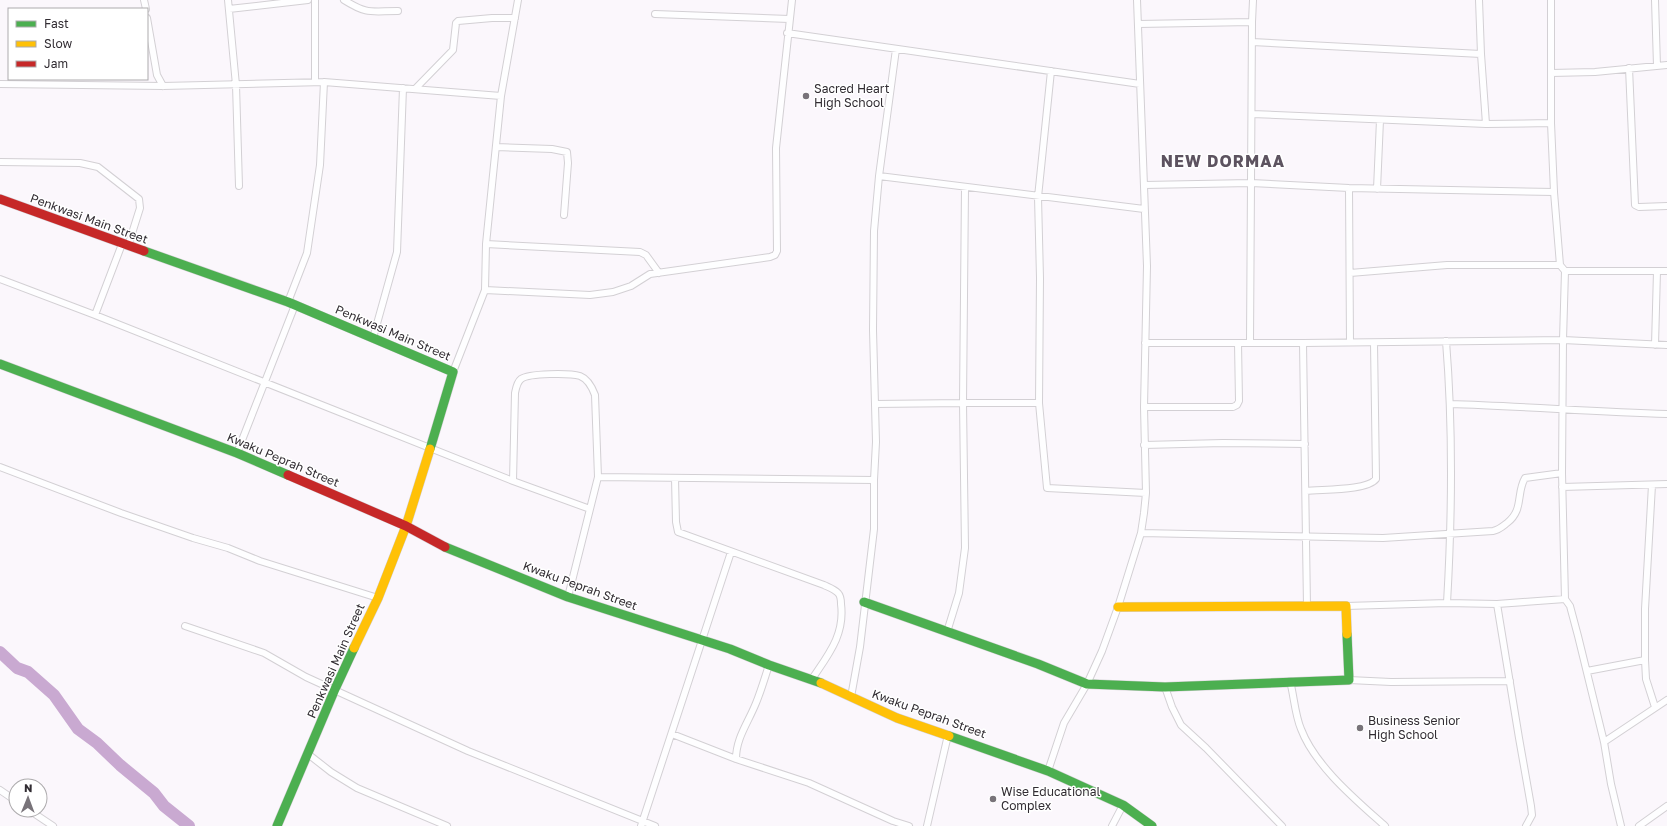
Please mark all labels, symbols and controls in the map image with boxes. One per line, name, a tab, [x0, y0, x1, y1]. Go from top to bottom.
legend	[8, 8, 148, 80]
text: Fast	[44, 16, 69, 31]
text: Slow	[44, 36, 72, 51]
text: Jam	[44, 56, 68, 71]
place label: Sacred Heart High School	[814, 81, 890, 110]
marker: Sacred Heart High School	[801, 91, 811, 101]
district label: NEW DORMAA	[1161, 151, 1285, 171]
street label: Penkwasi Main Street	[28, 190, 150, 247]
street label: Penkwasi Main Street	[333, 301, 453, 364]
street label: Kwaku Peprah Street	[225, 429, 342, 490]
street label: Kwaku Peprah Street	[521, 558, 640, 613]
street label: Penkwasi Main Street	[303, 601, 368, 721]
street label: Kwaku Peprah Street	[870, 686, 989, 741]
place label: Business Senior High School	[1368, 713, 1460, 742]
marker: Business Senior High School	[1355, 723, 1365, 733]
north arrow	[8, 778, 48, 818]
text: N	[24, 781, 32, 794]
place label: Wise Educational Complex	[1001, 784, 1100, 813]
marker: Wise Educational Complex	[988, 794, 998, 804]

